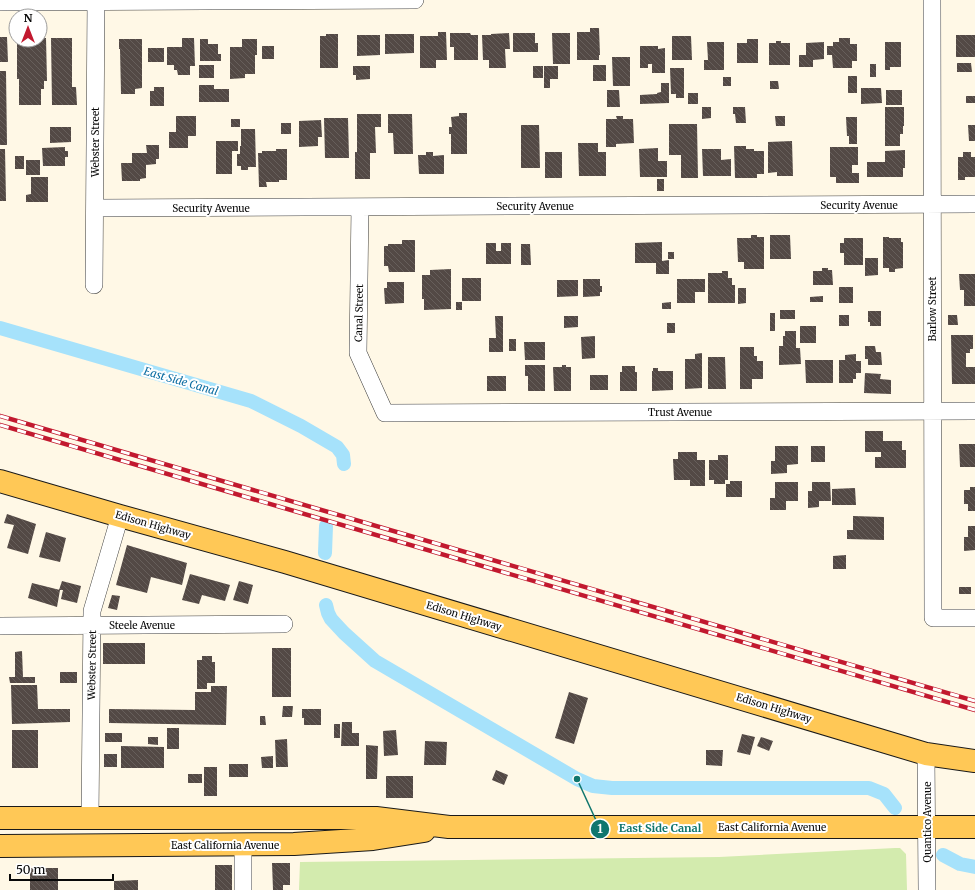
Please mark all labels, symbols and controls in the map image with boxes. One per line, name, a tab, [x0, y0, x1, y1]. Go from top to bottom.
north arrow	[8, 8, 48, 48]
text: N	[24, 11, 33, 25]
street label: Webster Street	[89, 107, 102, 178]
street label: Security Avenue	[820, 199, 898, 212]
street label: Security Avenue	[496, 200, 574, 213]
street label: Security Avenue	[172, 202, 250, 215]
street label: Barlow Street	[926, 276, 939, 341]
street label: Canal Street	[352, 284, 366, 342]
water label: East Side Canal	[142, 364, 220, 398]
street label: Trust Avenue	[648, 406, 712, 419]
street label: Edison Highway	[114, 508, 193, 542]
street label: Edison Highway	[425, 598, 504, 634]
street label: Steele Avenue	[109, 619, 175, 632]
street label: Webster Street	[85, 630, 99, 701]
street label: Edison Highway	[735, 690, 814, 726]
street label: Quantico Avenue	[921, 782, 934, 862]
callout: East Side Canal	[590, 817, 709, 840]
text: 1	[597, 821, 603, 836]
text: East Side Canal	[619, 821, 702, 835]
street label: East California Avenue	[718, 821, 826, 834]
street label: East California Avenue	[171, 839, 279, 852]
scale bar	[10, 856, 113, 882]
text: 50 m	[16, 862, 45, 877]

